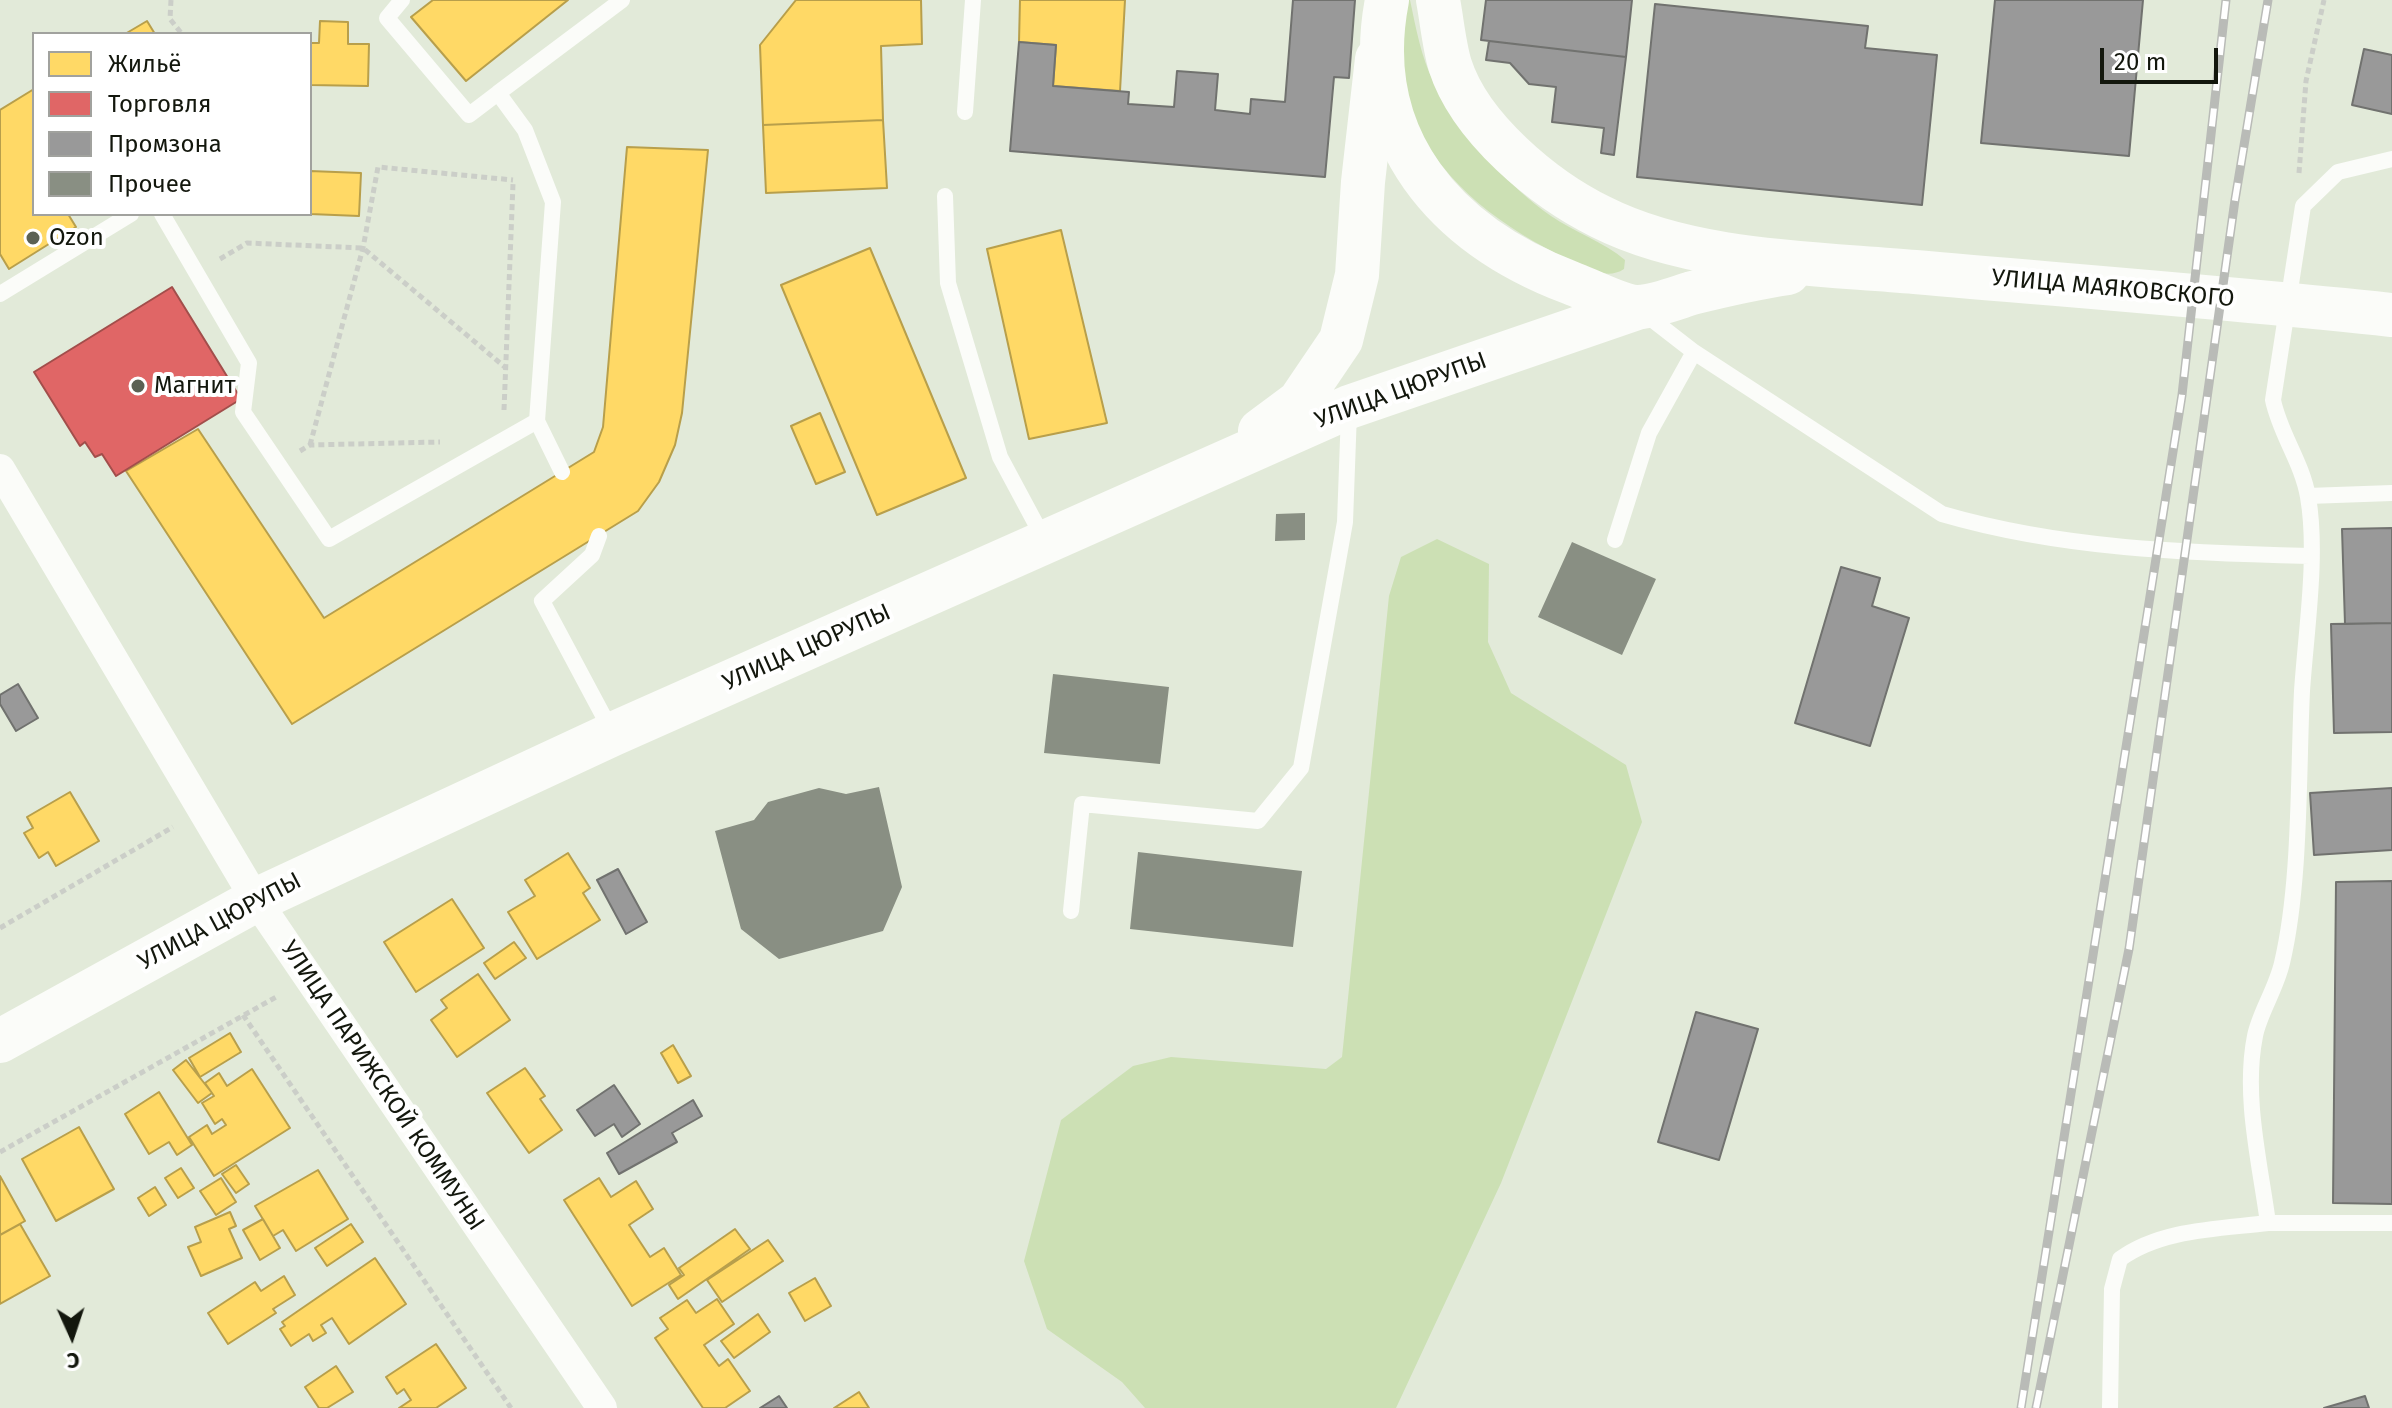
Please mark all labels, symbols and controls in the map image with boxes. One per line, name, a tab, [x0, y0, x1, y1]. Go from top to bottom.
legend	[32, 32, 312, 216]
scale bar	[2104, 32, 2222, 82]
text: 20 m	[2114, 48, 2166, 76]
text: Жильё	[108, 50, 181, 78]
text: Торговля	[108, 90, 211, 118]
text: Промзона	[108, 130, 222, 158]
text: Прочее	[108, 170, 192, 198]
place label: Ozon	[49, 224, 104, 252]
marker: Ozon	[24, 229, 42, 247]
street label: УЛИЦА МАЯКОВСКОГО	[1990, 264, 2236, 314]
street label: УЛИЦА ЦЮРУПЫ	[1311, 347, 1491, 435]
place label: Магнит	[154, 372, 235, 400]
marker: Магнит	[129, 377, 147, 395]
street label: УЛИЦА ЦЮРУПЫ	[719, 598, 895, 698]
street label: УЛИЦА ЦЮРУПЫ	[134, 867, 306, 977]
street label: УЛИЦА ПАРИЖСКОЙ КОММУНЫ	[274, 936, 490, 1236]
north arrow	[32, 1296, 112, 1376]
text: С	[66, 1347, 80, 1374]

